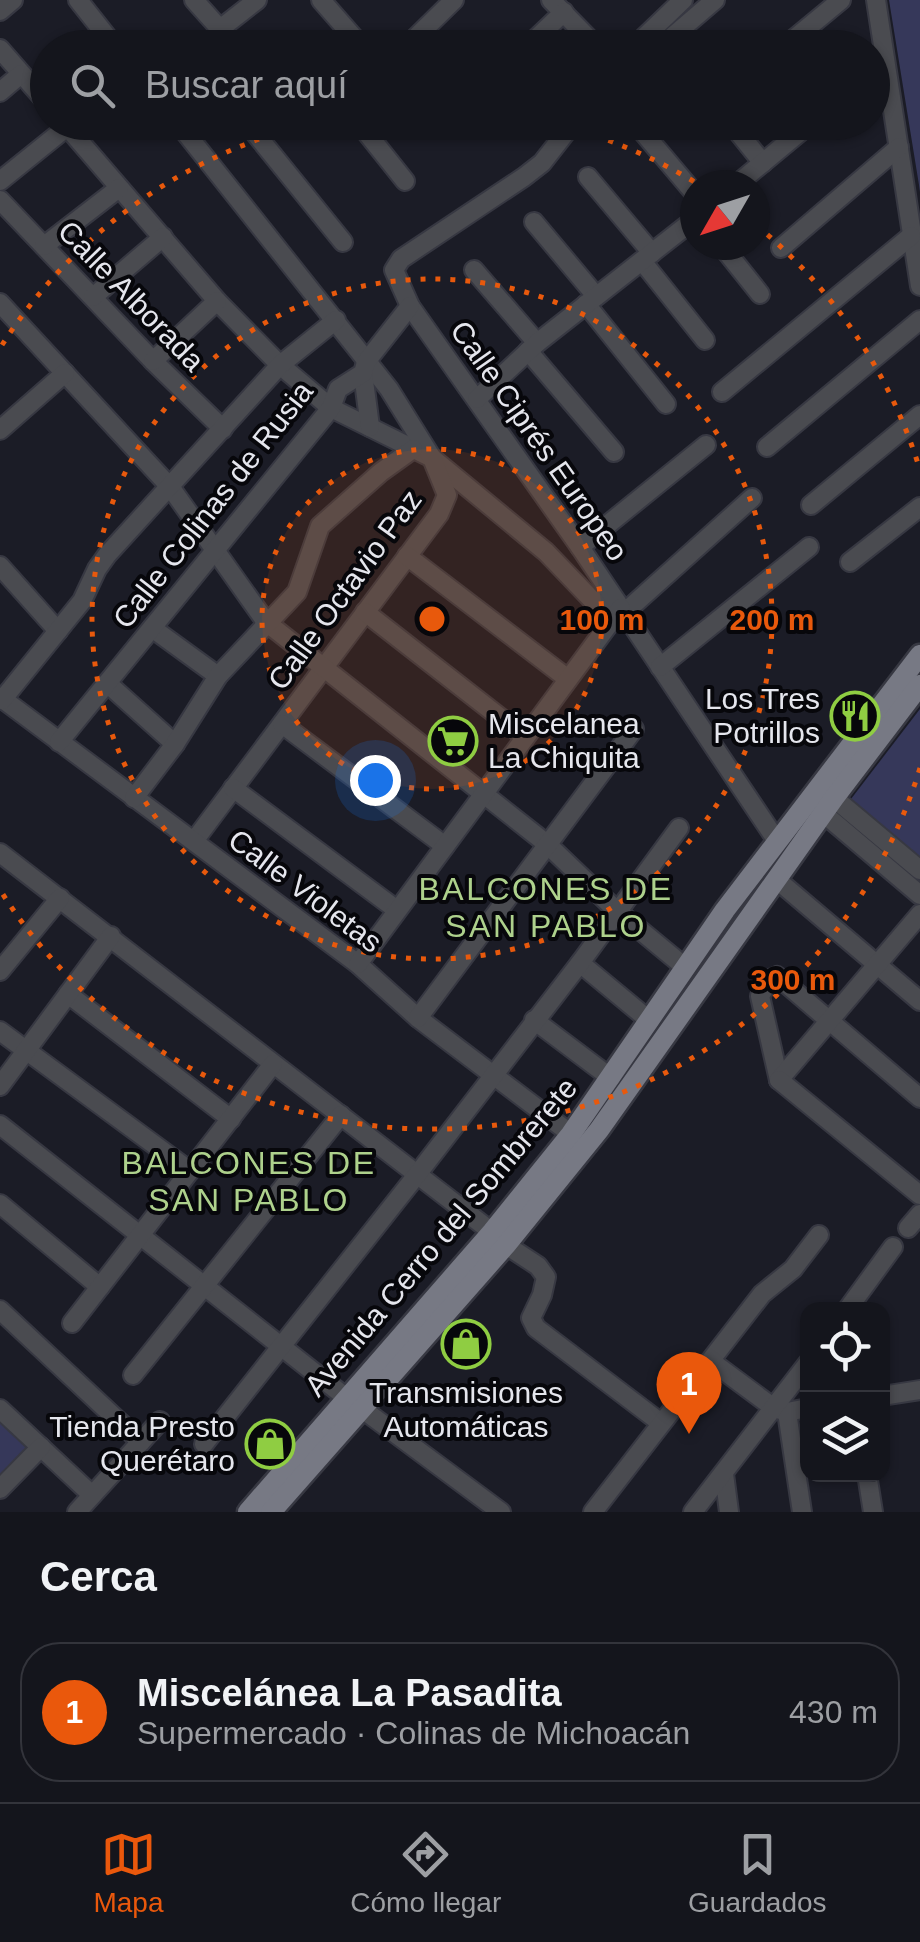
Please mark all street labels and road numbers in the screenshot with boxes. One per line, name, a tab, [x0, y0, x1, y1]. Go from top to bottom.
street label: Calle Alborada	[52, 214, 211, 378]
street label: Calle Ciprés Europeo	[444, 314, 635, 567]
street label: Calle Colinas de Rusia	[106, 375, 319, 634]
street label: Calle Octavio Paz	[261, 484, 428, 696]
street label: Calle Violetas	[222, 822, 388, 959]
street label: Avenida Cerro del Sombrerete	[298, 1071, 583, 1402]

